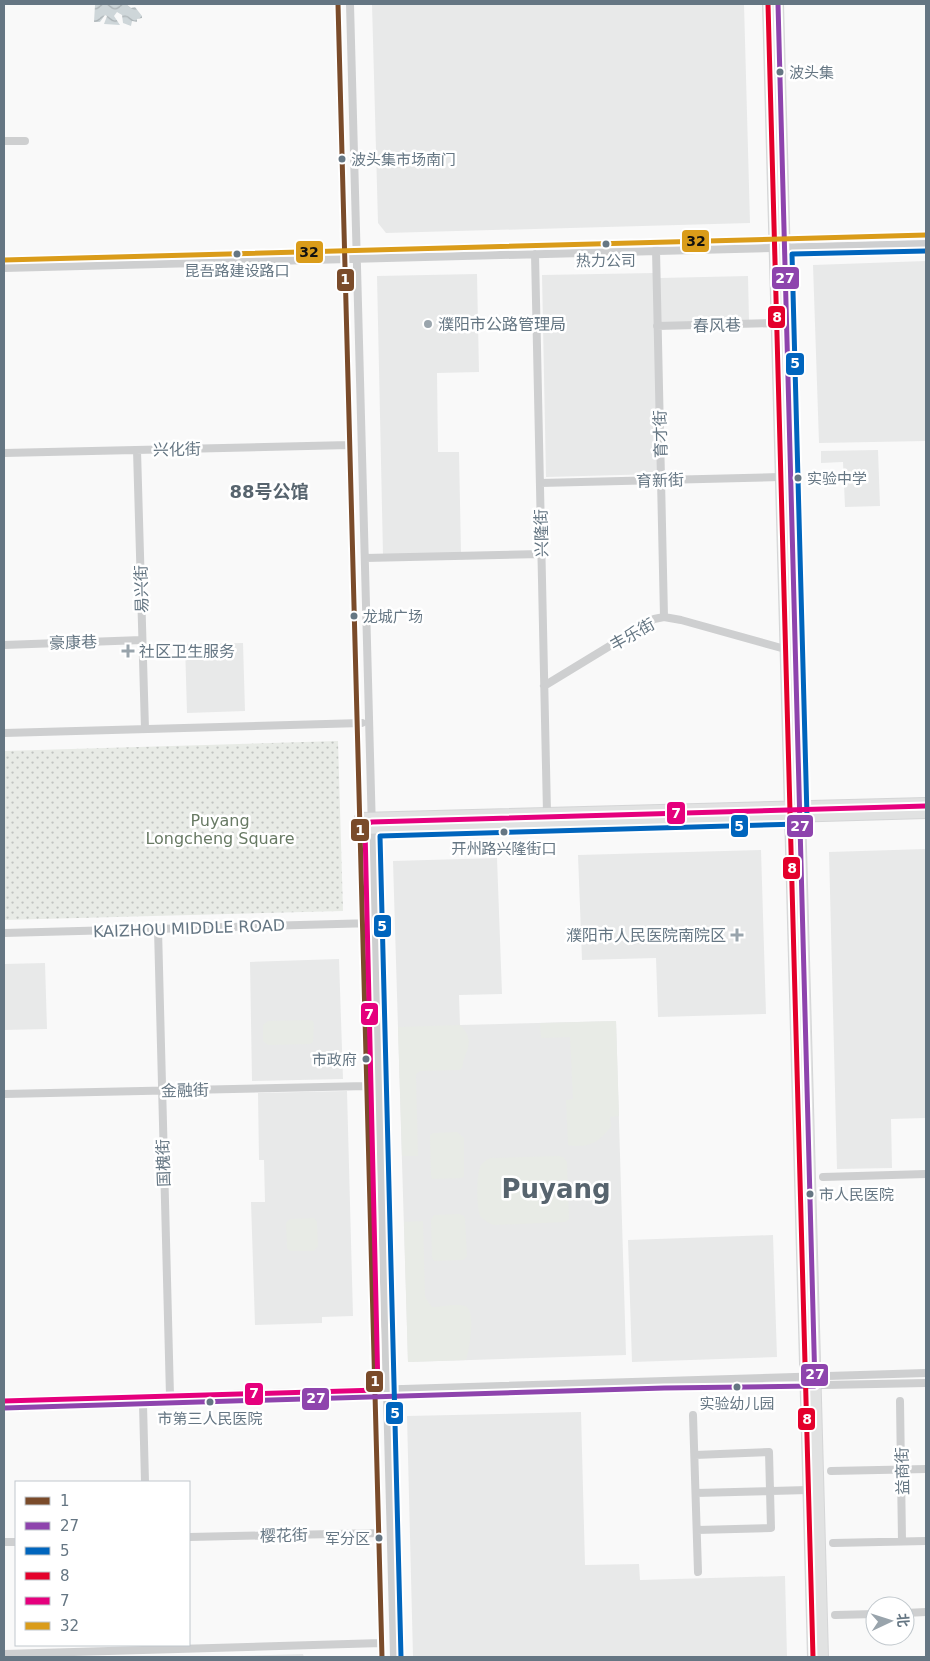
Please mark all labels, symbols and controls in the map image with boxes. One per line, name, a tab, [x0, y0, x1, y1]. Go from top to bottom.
place label: 波头集	[789, 64, 834, 82]
marker: 波头集	[775, 67, 785, 77]
place label: 波头集市场南门	[351, 151, 456, 169]
marker: 波头集市场南门	[337, 154, 347, 164]
line badge: 32	[681, 229, 710, 253]
text: 32	[686, 233, 706, 249]
marker: 热力公司	[601, 239, 611, 249]
line badge: 32	[295, 240, 324, 264]
text: 32	[299, 244, 319, 260]
marker: 昆吾路建设路口	[232, 249, 242, 259]
place label: 热力公司	[576, 252, 636, 270]
place label: 昆吾路建设路口	[184, 262, 290, 280]
line badge: 27	[771, 266, 800, 290]
line badge: 1	[336, 268, 355, 292]
text: 27	[775, 270, 795, 286]
text: 1	[340, 271, 350, 287]
line badge: 8	[767, 305, 786, 329]
text: 8	[772, 309, 782, 325]
place label: 濮阳市公路管理局	[438, 315, 566, 334]
street label: 春风巷	[693, 316, 741, 335]
marker: 濮阳市公路管理局	[422, 318, 434, 330]
line badge: 5	[785, 352, 805, 376]
text: 5	[790, 355, 800, 371]
street label: 育才街	[651, 410, 670, 458]
street label: 兴化街	[153, 440, 201, 459]
street label: 育新街	[636, 470, 684, 491]
place label: 实验中学	[807, 470, 867, 488]
marker: 实验中学	[793, 473, 803, 483]
district label: 88号公馆	[229, 481, 309, 502]
street label: 兴隆街	[532, 509, 551, 557]
street label: 易兴街	[132, 565, 151, 613]
place label: 龙城广场	[363, 608, 423, 626]
marker: 龙城广场	[349, 611, 359, 621]
street label: 丰乐街	[607, 614, 658, 654]
street label: 豪康巷	[49, 632, 97, 653]
place label: 社区卫生服务	[139, 642, 235, 661]
marker: 社区卫生服务	[121, 644, 135, 658]
line badge: 7	[666, 801, 686, 825]
text: 7	[671, 805, 681, 821]
park label: Puyang Longcheng Square	[145, 811, 295, 848]
line badge: 5	[730, 814, 749, 838]
line badge: 27	[786, 814, 814, 838]
line badge: 1	[350, 818, 370, 842]
text: 5	[734, 818, 744, 834]
text: 27	[790, 818, 810, 834]
text: 1	[355, 822, 365, 838]
marker: 开州路兴隆街口	[499, 827, 509, 837]
place label: 开州路兴隆街口	[451, 840, 557, 858]
line badge: 8	[782, 856, 801, 880]
text: 8	[787, 860, 797, 876]
line badge: 5	[373, 914, 392, 938]
street label: KAIZHOU MIDDLE ROAD	[93, 916, 285, 941]
text: 5	[377, 918, 387, 934]
place label: 濮阳市人民医院南院区	[566, 926, 726, 945]
marker: 濮阳市人民医院南院区	[730, 928, 744, 942]
line badge: 7	[360, 1002, 379, 1026]
text: 7	[364, 1006, 374, 1022]
place label: 市政府	[312, 1051, 357, 1069]
marker: 市政府	[361, 1054, 371, 1064]
street label: 金融街	[161, 1081, 209, 1100]
street label: 国槐街	[153, 1139, 174, 1187]
district label: Puyang	[501, 1174, 611, 1204]
place label: 市人民医院	[819, 1186, 894, 1204]
marker: 市人民医院	[805, 1189, 815, 1199]
line badge: 27	[800, 1363, 829, 1387]
text: 27	[805, 1366, 825, 1382]
line badge: 1	[365, 1370, 384, 1393]
text: 1	[370, 1373, 380, 1389]
line badge: 7	[244, 1382, 264, 1406]
marker: 实验幼儿园	[732, 1382, 742, 1392]
text: 7	[249, 1385, 259, 1401]
line badge: 27	[301, 1387, 330, 1411]
text: 27	[306, 1390, 326, 1406]
place label: 实验幼儿园	[699, 1395, 775, 1413]
marker: 市第三人民医院	[205, 1397, 215, 1407]
line badge: 5	[385, 1401, 404, 1425]
text: 5	[390, 1405, 400, 1421]
line badge: 8	[797, 1407, 816, 1431]
place label: 市第三人民医院	[157, 1410, 263, 1428]
text: 8	[802, 1411, 812, 1427]
street label: 益商街	[893, 1447, 912, 1495]
legend	[15, 1481, 190, 1646]
text: 1	[60, 1492, 70, 1510]
text: 27	[60, 1517, 79, 1535]
street label: 樱花街	[260, 1526, 308, 1545]
place label: 军分区	[325, 1530, 370, 1548]
marker: 军分区	[374, 1533, 384, 1543]
text: 5	[60, 1542, 70, 1560]
text: 8	[60, 1567, 70, 1585]
text: 7	[60, 1592, 70, 1610]
north arrow	[865, 1596, 915, 1646]
text: 北	[894, 1613, 911, 1628]
text: 32	[60, 1617, 79, 1635]

